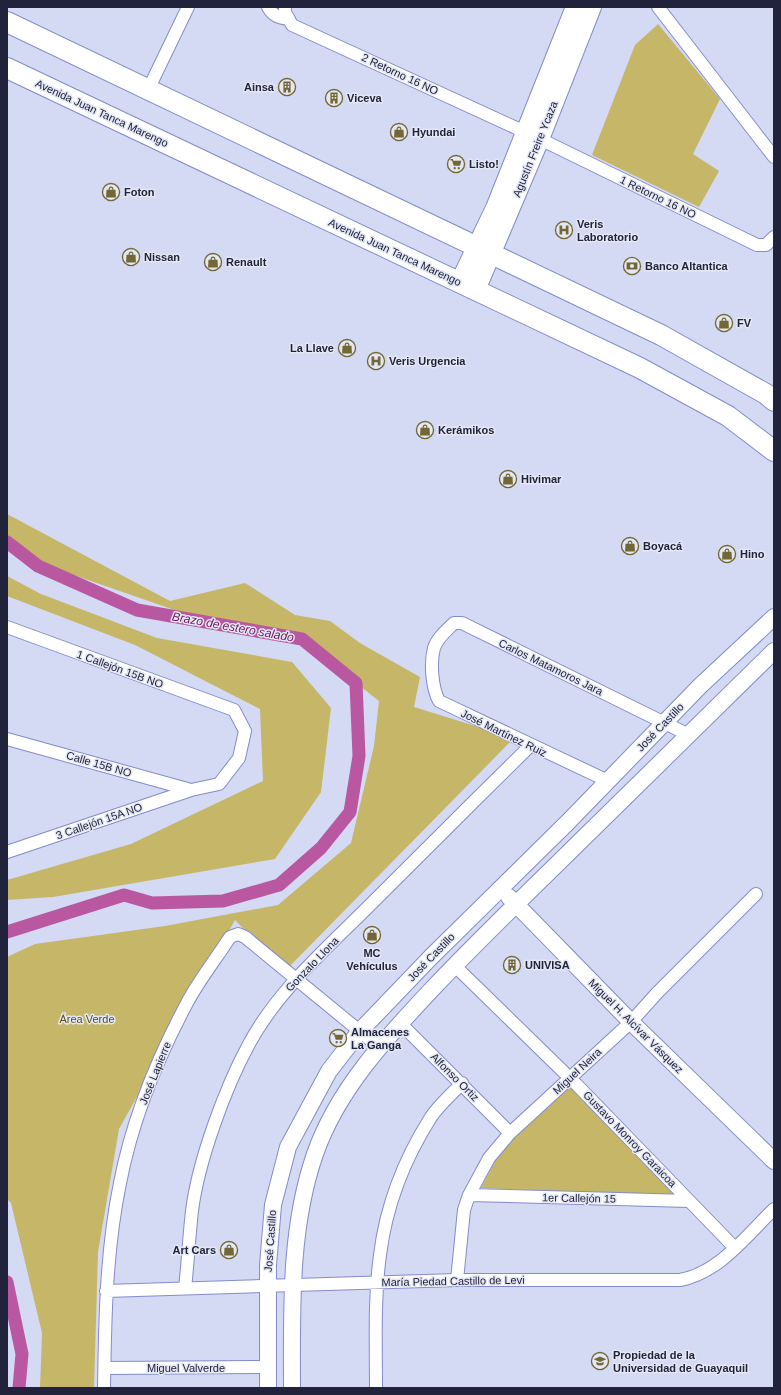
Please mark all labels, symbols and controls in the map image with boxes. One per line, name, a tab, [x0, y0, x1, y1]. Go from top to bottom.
street label: 2 Retorno 16 NO	[360, 51, 441, 97]
street label: Avenida Juan Tanca Marengo	[34, 77, 170, 149]
building icon: Ainsa	[277, 77, 297, 97]
place label: Ainsa	[244, 81, 275, 93]
building icon: Viceva	[324, 88, 344, 108]
place label: Viceva	[347, 92, 383, 104]
street label: Agustín Freire Ycaza	[510, 98, 560, 199]
shop icon: Hyundai	[389, 122, 409, 142]
place label: Hyundai	[412, 126, 455, 138]
supermarket icon: Listo!	[446, 154, 466, 174]
place label: Listo!	[469, 158, 499, 170]
street label: 1 Retorno 16 NO	[618, 173, 698, 221]
shop icon: Foton	[101, 182, 121, 202]
place label: Foton	[124, 186, 155, 198]
street label: Avenida Juan Tanca Marengo	[327, 216, 463, 288]
place label: Veris Laboratorio	[577, 218, 638, 243]
hospital icon: Veris Laboratorio	[554, 220, 574, 240]
shop icon: Nissan	[121, 247, 141, 267]
place label: Nissan	[144, 251, 180, 263]
shop icon: Renault	[203, 252, 223, 272]
place label: Renault	[226, 256, 267, 268]
bank icon: Banco Altantica	[622, 256, 642, 276]
place label: Banco Altantica	[645, 260, 729, 272]
shop icon: FV	[714, 313, 734, 333]
place label: FV	[737, 317, 752, 329]
shop icon: La Llave	[337, 338, 357, 358]
place label: La Llave	[290, 342, 334, 354]
hospital icon: Veris Urgencia	[366, 351, 386, 371]
place label: Veris Urgencia	[389, 355, 466, 367]
shop icon: Kerámikos	[415, 420, 435, 440]
place label: Kerámikos	[438, 424, 494, 436]
shop icon: Hivimar	[498, 469, 518, 489]
place label: Hivimar	[521, 473, 562, 485]
shop icon: Boyacá	[620, 536, 640, 556]
place label: Boyacá	[643, 540, 683, 552]
shop icon: Hino	[717, 544, 737, 564]
place label: Hino	[740, 548, 765, 560]
water label: Brazo de estero salado	[171, 609, 295, 645]
street label: Carlos Matamoros Jara	[497, 637, 606, 698]
street label: 1 Callejón 15B NO	[75, 648, 165, 690]
street label: José Castillo	[634, 700, 686, 754]
street label: José Martínez Ruiz	[459, 707, 549, 759]
street label: Calle 15B NO	[65, 749, 133, 779]
street label: 3 Callejón 15A NO	[54, 800, 144, 841]
shop icon: MC Vehículus	[362, 925, 382, 945]
street label: José Castillo	[405, 930, 457, 984]
street label: Gonzalo Llona	[283, 934, 342, 994]
place label: MC Vehículus	[346, 947, 398, 972]
building icon: UNIVISA	[502, 955, 522, 975]
place label: UNIVISA	[525, 959, 570, 971]
street label: Miguel H. Alcívar Vásquez	[586, 976, 686, 1076]
park label: Área Verde	[59, 1013, 115, 1025]
place label: Almacenes La Ganga	[351, 1026, 409, 1051]
supermarket icon: Almacenes La Ganga	[328, 1028, 348, 1048]
street label: José Lapierre	[137, 1040, 173, 1106]
street label: Miguel Neira	[550, 1045, 604, 1096]
street label: Alfonso Ortiz	[428, 1050, 482, 1104]
street label: Gustavo Monroy Garaicoa	[581, 1089, 680, 1190]
street label: 1er Callejón 15	[542, 1191, 616, 1205]
street label: José Castillo	[262, 1209, 278, 1273]
shop icon: Art Cars	[219, 1240, 239, 1260]
place label: Art Cars	[173, 1244, 216, 1256]
street label: María Piedad Castillo de Levi	[381, 1274, 525, 1288]
place label: Propiedad de la Universidad de Guayaquil	[613, 1349, 748, 1374]
school or university icon: Propiedad de la Universidad de Guayaquil	[590, 1351, 610, 1371]
street label: Miguel Valverde	[147, 1362, 225, 1374]

